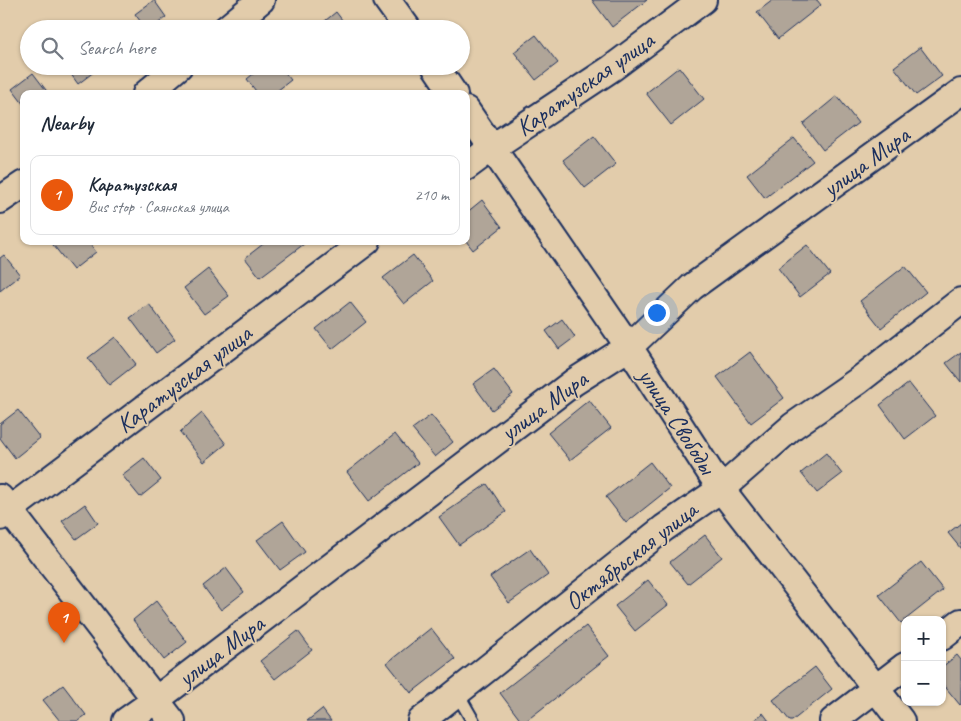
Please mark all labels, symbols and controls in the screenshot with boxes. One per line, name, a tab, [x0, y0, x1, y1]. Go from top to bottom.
search box	[20, 20, 470, 75]
street label: Каратузская улица	[510, 23, 662, 143]
icon: search	[38, 34, 66, 62]
text: Search here	[78, 36, 155, 60]
text: Nearby	[40, 110, 93, 136]
street label: улица Мира	[814, 118, 918, 206]
text: Каратузская	[88, 173, 176, 197]
text: 1	[53, 185, 61, 205]
text: 210 m	[415, 185, 449, 205]
text: Bus stop · Саянская улица	[88, 197, 229, 217]
your location	[644, 300, 670, 326]
street label: Каратузская улица	[110, 316, 260, 440]
street label: улица Свободы	[630, 360, 724, 482]
street label: улица Мира	[492, 362, 596, 450]
street label: Октябрьская улица	[558, 493, 706, 618]
pin: 1	[48, 602, 80, 643]
street label: улица Мира	[170, 607, 272, 695]
map controls	[901, 616, 946, 706]
button: +	[901, 616, 946, 661]
button: −	[901, 661, 946, 706]

